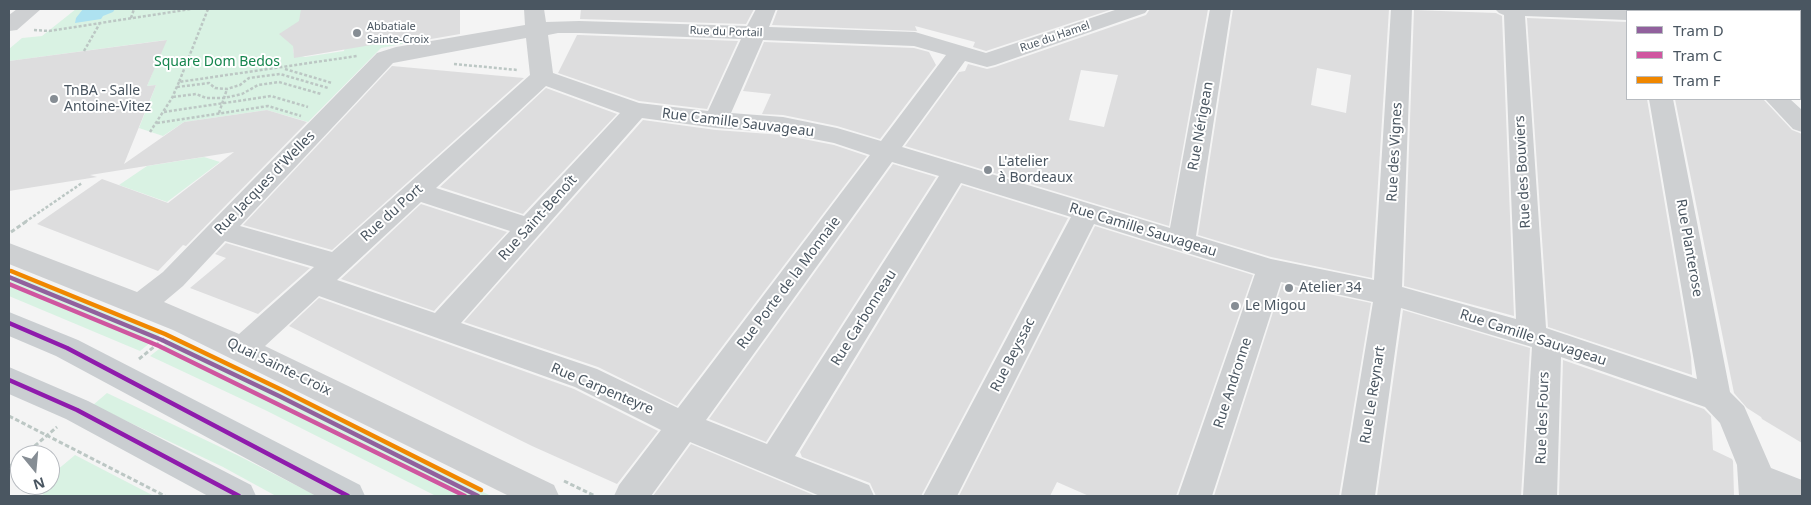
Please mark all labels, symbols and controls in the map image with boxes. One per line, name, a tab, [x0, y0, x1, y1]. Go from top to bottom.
legend	[1626, 10, 1801, 100]
street label: Rue du Hamel	[1018, 19, 1092, 55]
place label: Abbatiale Sainte-Croix	[367, 20, 429, 46]
text: Tram D	[1673, 20, 1724, 40]
street label: Rue du Portail	[689, 24, 763, 40]
marker: Abbatiale Sainte-Croix	[351, 27, 363, 39]
text: Tram C	[1673, 45, 1722, 65]
park label: Square Dom Bedos	[154, 54, 280, 70]
text: Tram F	[1673, 70, 1721, 90]
street label: Rue Nérigean	[1185, 80, 1217, 172]
place label: TnBA - Salle Antoine-Vitez	[64, 83, 151, 115]
marker: TnBA - Salle Antoine-Vitez	[48, 93, 60, 105]
street label: Rue des Vignes	[1384, 102, 1406, 202]
street label: Rue Camille Sauvageau	[661, 105, 815, 141]
street label: Rue des Bouviers	[1512, 115, 1534, 229]
street label: Rue Jacques d'Welles	[211, 128, 319, 238]
place label: L'atelier à Bordeaux	[998, 154, 1073, 186]
marker: L'atelier à Bordeaux	[982, 164, 994, 176]
street label: Rue Saint-Benoît	[495, 172, 581, 264]
street label: Rue du Port	[358, 181, 426, 245]
street label: Rue Planterose	[1672, 198, 1706, 298]
street label: Rue Camille Sauvageau	[1067, 200, 1219, 260]
street label: Rue Porte de la Monnaie	[734, 214, 844, 352]
street label: Rue Carbonneau	[828, 267, 900, 369]
place label: Atelier 34	[1299, 280, 1361, 296]
marker: Atelier 34	[1283, 282, 1295, 294]
place label: Le Migou	[1245, 298, 1306, 314]
marker: Le Migou	[1229, 300, 1241, 312]
street label: Rue Camille Sauvageau	[1458, 306, 1608, 370]
street label: Rue Beyssac	[987, 315, 1039, 395]
street label: Quai Sainte-Croix	[224, 335, 334, 399]
street label: Rue Andronne	[1210, 336, 1256, 430]
street label: Rue Le Reynart	[1357, 345, 1389, 445]
street label: Rue Carpenteyre	[548, 360, 656, 418]
street label: Rue des Fours	[1533, 371, 1553, 465]
north arrow	[10, 445, 60, 495]
text: N	[31, 473, 47, 495]

